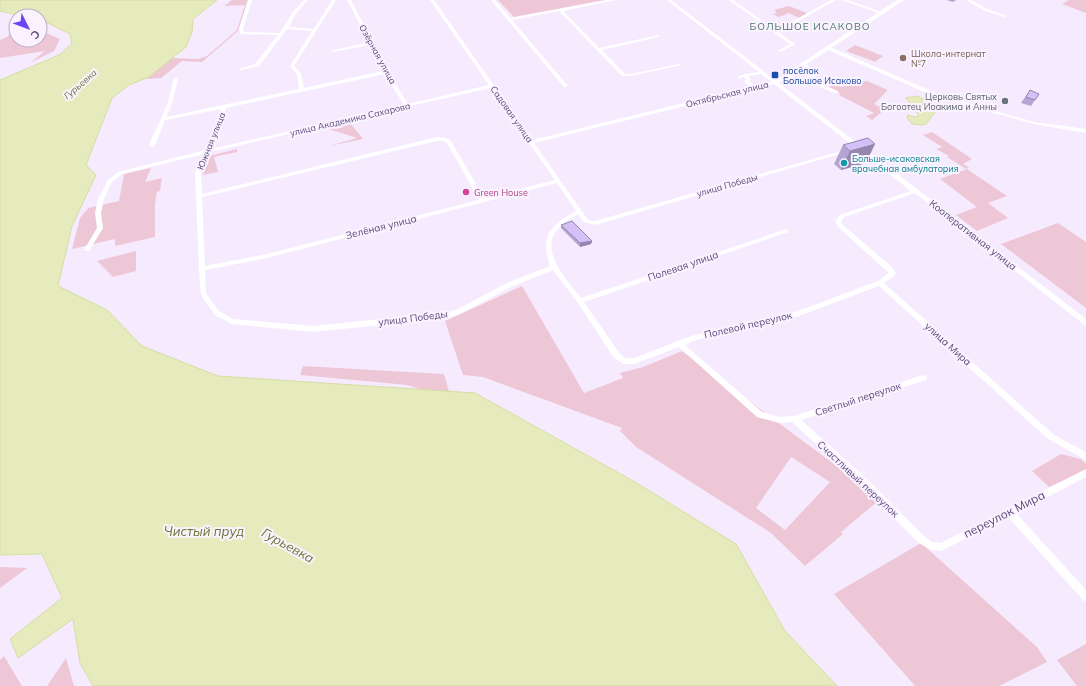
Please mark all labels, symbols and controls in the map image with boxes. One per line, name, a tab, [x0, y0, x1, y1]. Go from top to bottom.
north arrow	[8, 8, 48, 48]
district label: БОЛЬШОЕ ИСАКОВО	[749, 20, 871, 33]
street label: Озёрная улица	[356, 22, 399, 86]
text: С	[27, 27, 43, 43]
place label: Школа-интернат №7	[911, 48, 987, 69]
marker: Школа-интернат №7	[898, 53, 908, 63]
place label: посёлок Большое Исаково	[783, 65, 861, 86]
water label: Гурьевка	[61, 66, 100, 102]
marker: посёлок Большое Исаково	[770, 70, 780, 80]
street label: Октябрьская улица	[684, 78, 770, 111]
street label: Садовая улица	[488, 84, 536, 145]
place label: Церковь Святых Богоотец Иоакима и Анны	[881, 91, 997, 112]
marker: Церковь Святых Богоотец Иоакима и Анны	[1000, 96, 1010, 106]
street label: улица Академика Сахарова	[289, 100, 411, 139]
street label: Южная улица	[194, 111, 228, 172]
place label: Больше-исаковская врачебная амбулатория	[852, 153, 959, 175]
marker: Больше-исаковская врачебная амбулатория	[839, 158, 849, 168]
street label: улица Победы	[695, 171, 759, 200]
marker: Green House	[461, 187, 471, 197]
place label: Green House	[474, 187, 528, 198]
street label: Кооперативная улица	[927, 197, 1019, 273]
street label: Зелёная улица	[344, 212, 418, 242]
street label: Полевая улица	[646, 248, 720, 284]
street label: улица Победы	[377, 307, 449, 329]
street label: Полевой переулок	[703, 308, 794, 341]
street label: улица Мира	[922, 320, 974, 368]
street label: Светлый переулок	[813, 379, 903, 419]
street label: Счастливый переулок	[815, 438, 902, 521]
street label: переулок Мира	[961, 487, 1047, 541]
water label: Чистый пруд	[164, 523, 244, 539]
water label: Гурьевка	[259, 524, 317, 566]

